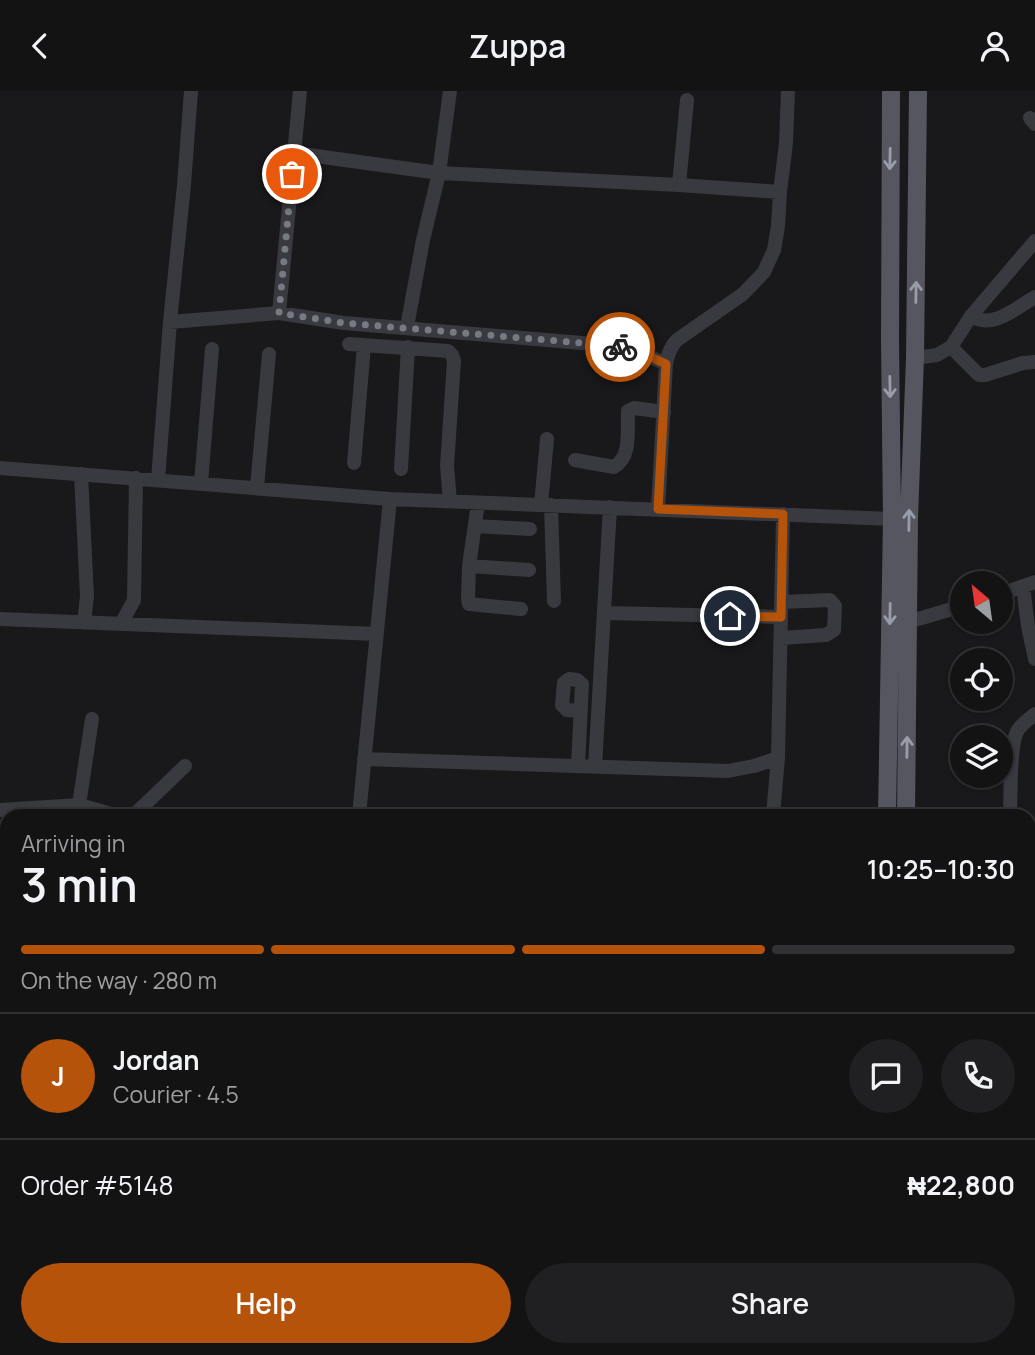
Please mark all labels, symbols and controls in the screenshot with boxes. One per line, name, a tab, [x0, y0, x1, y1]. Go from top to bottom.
text: Zuppa	[469, 24, 566, 68]
icon: back	[21, 27, 59, 65]
icon: person	[976, 27, 1014, 65]
pin	[262, 144, 322, 204]
one-way arrow	[883, 147, 897, 170]
icon: bag	[273, 155, 311, 193]
one-way arrow	[909, 281, 922, 304]
courier	[585, 312, 655, 382]
icon: bike	[601, 328, 639, 366]
one-way arrow	[883, 375, 897, 398]
one-way arrow	[902, 509, 916, 532]
north arrow	[950, 571, 1013, 633]
map controls	[950, 571, 1013, 788]
pin	[700, 586, 760, 646]
icon: home	[711, 597, 749, 635]
one-way arrow	[883, 602, 897, 625]
button: locate	[950, 648, 1013, 711]
button: layers	[950, 725, 1013, 788]
one-way arrow	[900, 736, 914, 759]
text: Arriving in	[21, 827, 126, 859]
text: 10:25–10:30	[867, 851, 1015, 887]
text: 3 min	[21, 853, 138, 916]
text: On the way · 280 m	[21, 964, 217, 996]
button: chat	[849, 1039, 923, 1113]
button: phone	[941, 1039, 1015, 1113]
text: Jordan	[113, 1042, 199, 1078]
text: J	[51, 1058, 65, 1094]
text: Courier · 4.5	[113, 1078, 239, 1110]
text: Order #5148	[21, 1167, 174, 1203]
text: ₦22,800	[907, 1167, 1015, 1203]
button: Help	[21, 1263, 511, 1343]
button: Share	[525, 1263, 1015, 1343]

